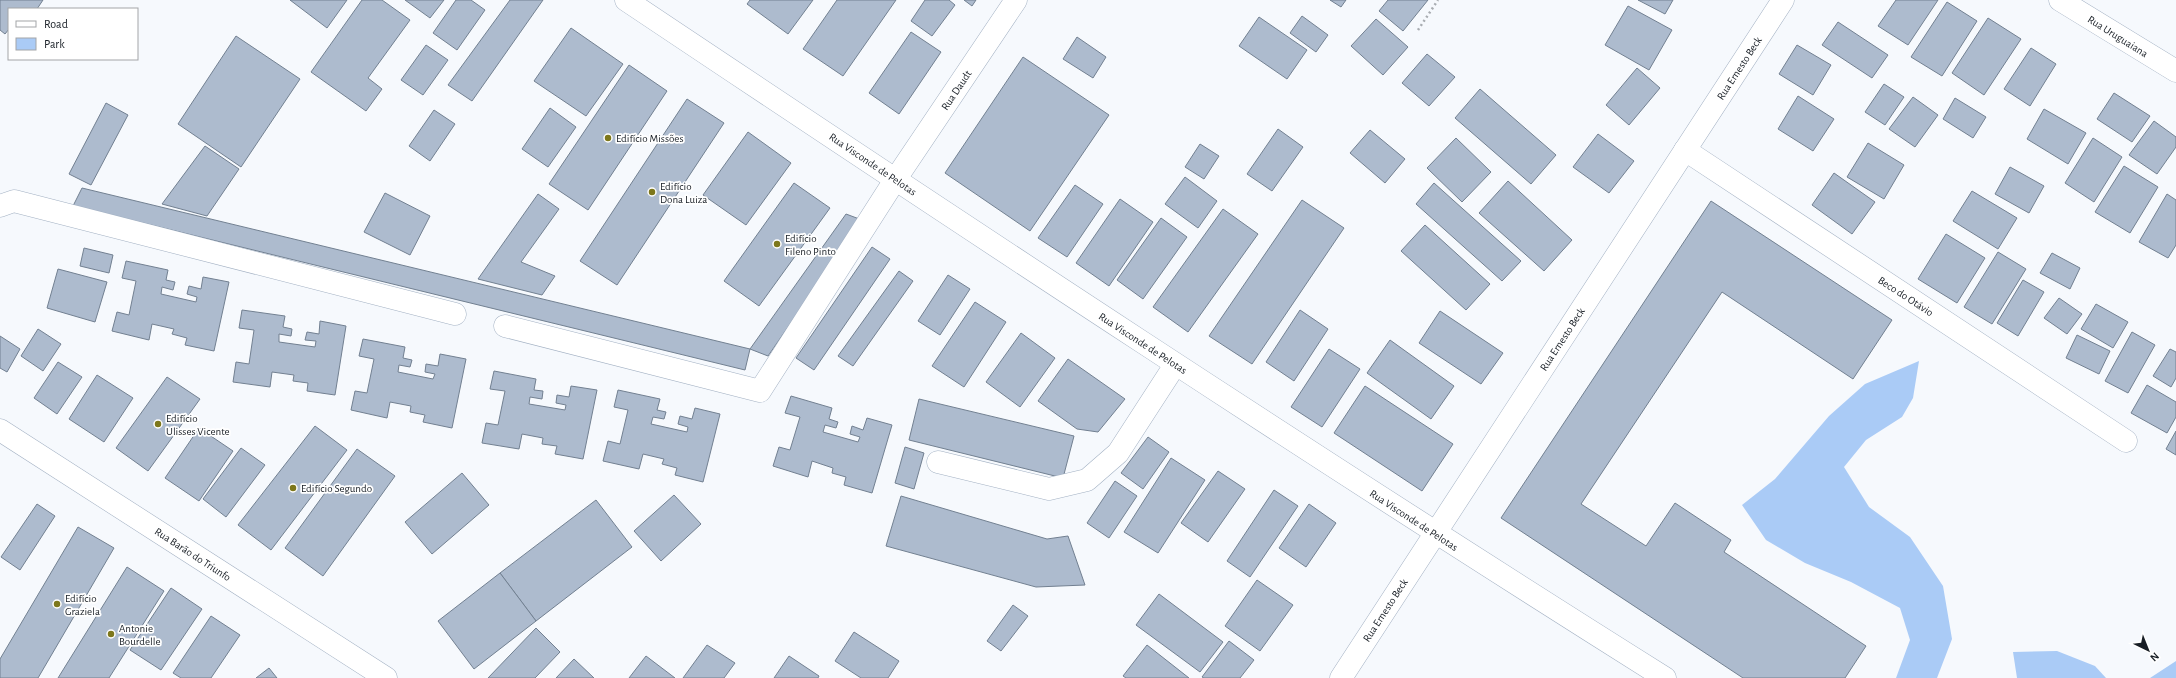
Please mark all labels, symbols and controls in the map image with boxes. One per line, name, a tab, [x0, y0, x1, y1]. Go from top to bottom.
legend	[8, 8, 138, 60]
street label: Rua Uruguaiana	[2086, 14, 2150, 59]
text: Road	[44, 18, 68, 30]
street label: Rua Ernesto Beck	[1715, 35, 1764, 102]
text: Park	[44, 38, 65, 50]
street label: Rua Daudt	[939, 68, 974, 112]
street label: Rua Visconde de Pelotas	[827, 131, 918, 198]
marker: Edifício Missões	[603, 133, 613, 143]
place label: Edifício Missões	[616, 133, 684, 144]
place label: Edifício Dona Luiza	[660, 181, 707, 205]
marker: Edifício Dona Luiza	[647, 187, 657, 197]
place label: Edifício Fileno Pinto	[785, 233, 836, 257]
marker: Edifício Fileno Pinto	[772, 239, 782, 249]
street label: Beco do Otávio	[1876, 275, 1935, 318]
street label: Rua Ernesto Beck	[1538, 306, 1587, 373]
street label: Rua Visconde de Pelotas	[1097, 311, 1189, 376]
place label: Edifício Ulisses Vicente	[166, 413, 230, 437]
marker: Edifício Ulisses Vicente	[153, 419, 163, 429]
marker: Edifício Segundo	[288, 483, 298, 493]
place label: Edifício Segundo	[301, 483, 372, 494]
street label: Rua Visconde de Pelotas	[1368, 488, 1460, 553]
street label: Rua Barão do Triunfo	[153, 526, 233, 583]
street label: Rua Ernesto Beck	[1361, 577, 1410, 644]
place label: Edifício Graziela	[65, 593, 100, 617]
marker: Edifício Graziela	[52, 599, 62, 609]
place label: Antonie Bourdelle	[119, 623, 161, 647]
marker: Antonie Bourdelle	[106, 629, 116, 639]
north arrow	[2128, 630, 2168, 670]
text: N	[2148, 650, 2161, 664]

